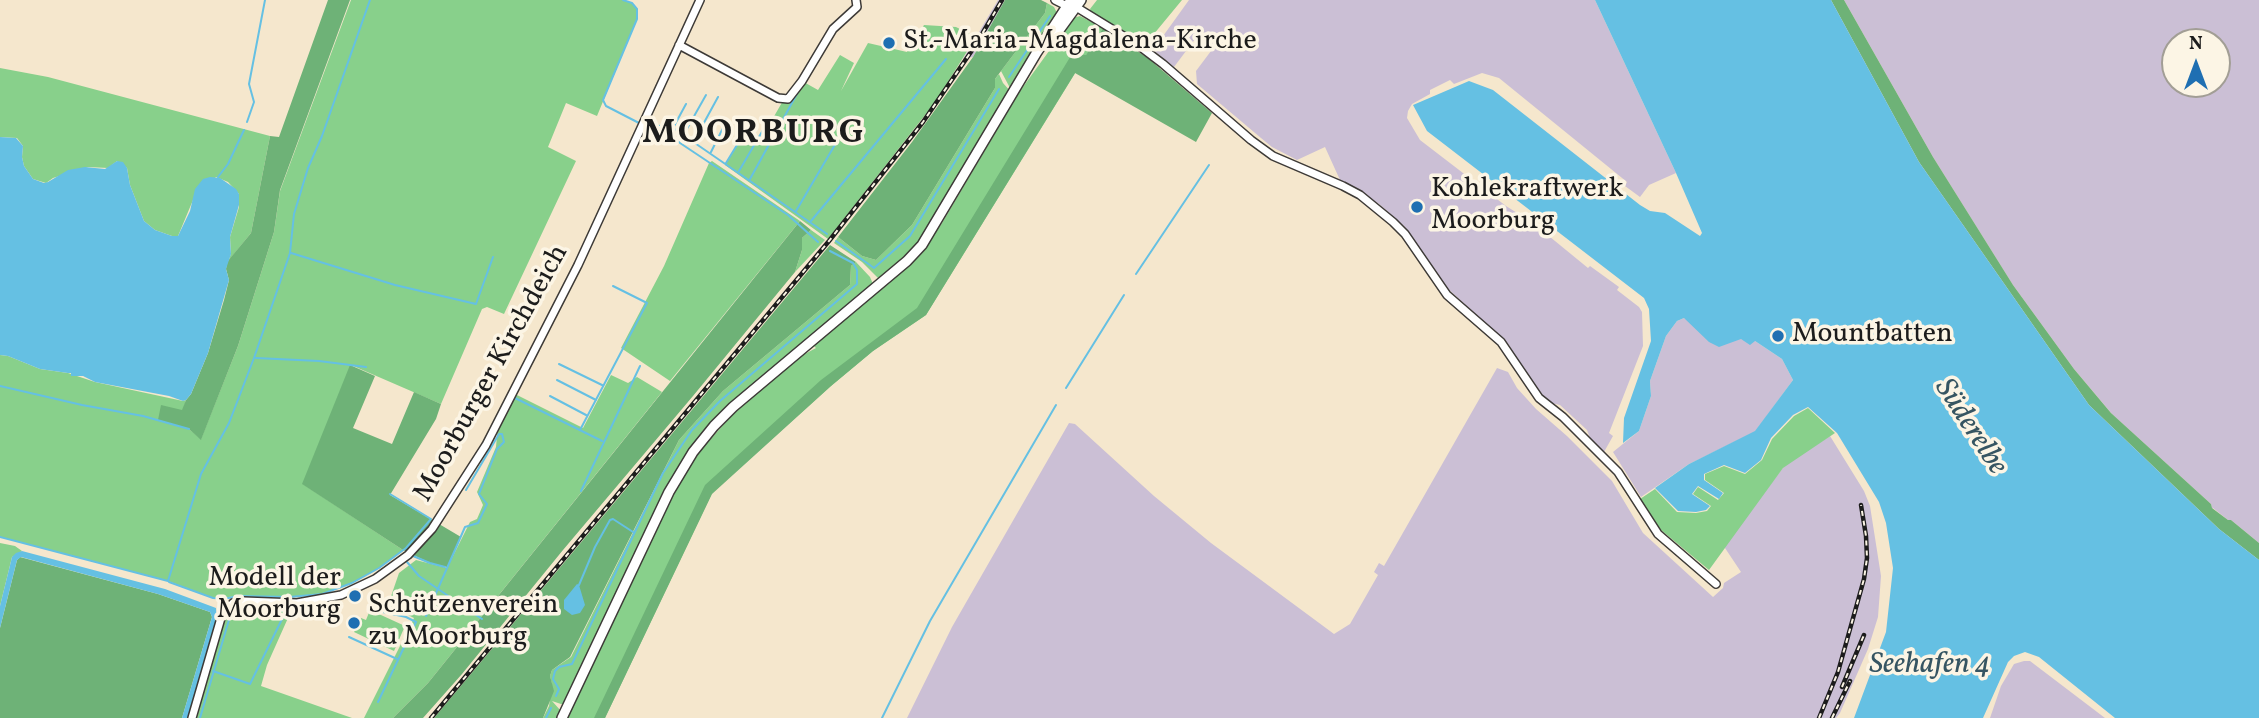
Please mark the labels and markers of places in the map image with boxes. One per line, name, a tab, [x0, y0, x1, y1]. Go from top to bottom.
place label: St.-Maria-Magdalena-Kirche	[903, 26, 1257, 60]
marker: St.-Maria-Magdalena-Kirche	[881, 35, 897, 51]
place label: Kohlekraftwerk Moorburg	[1431, 174, 1624, 240]
marker: Kohlekraftwerk Moorburg	[1409, 199, 1425, 215]
place label: Mountbatten	[1792, 319, 1953, 353]
marker: Mountbatten	[1770, 328, 1786, 344]
place label: Modell der Moorburg	[208, 563, 341, 629]
marker: Modell der Moorburg	[347, 588, 363, 604]
place label: Schützenverein zu Moorburg	[368, 590, 558, 656]
marker: Schützenverein zu Moorburg	[346, 615, 362, 631]

